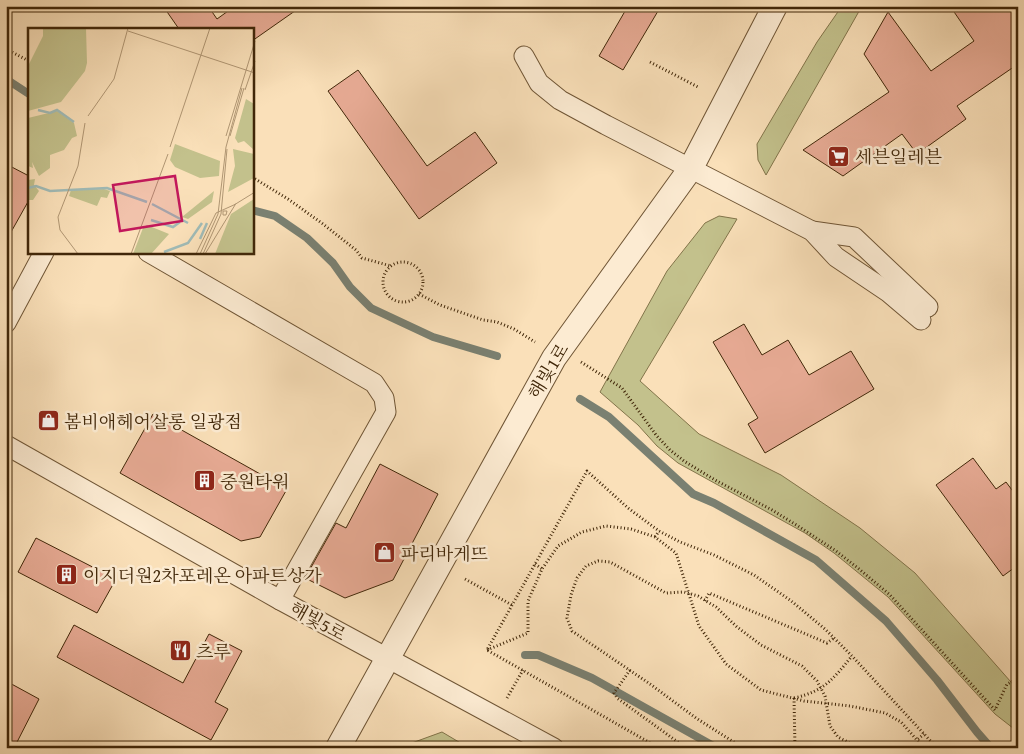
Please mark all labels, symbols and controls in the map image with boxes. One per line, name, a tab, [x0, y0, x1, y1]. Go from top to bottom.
inset map	[28, 28, 254, 254]
place label: 세븐일레븐	[855, 143, 943, 170]
supermarket icon: 세븐일레븐	[827, 144, 851, 168]
street label: 해빛1로	[521, 338, 575, 404]
place label: 봄비애헤어살롱 일광점	[64, 408, 242, 435]
shop icon: 봄비애헤어살롱 일광점	[36, 409, 60, 433]
place label: 중원타워	[220, 468, 290, 495]
building icon: 중원타워	[192, 469, 216, 493]
place label: 파리바게뜨	[401, 540, 489, 567]
shop icon: 파리바게뜨	[373, 541, 397, 565]
place label: 이지더원2차포레온 아파트상가	[83, 562, 322, 589]
building icon: 이지더원2차포레온 아파트상가	[55, 563, 79, 587]
street label: 해빛5로	[285, 594, 351, 648]
place label: 츠루	[196, 638, 231, 665]
restaurant icon: 츠루	[168, 639, 192, 663]

